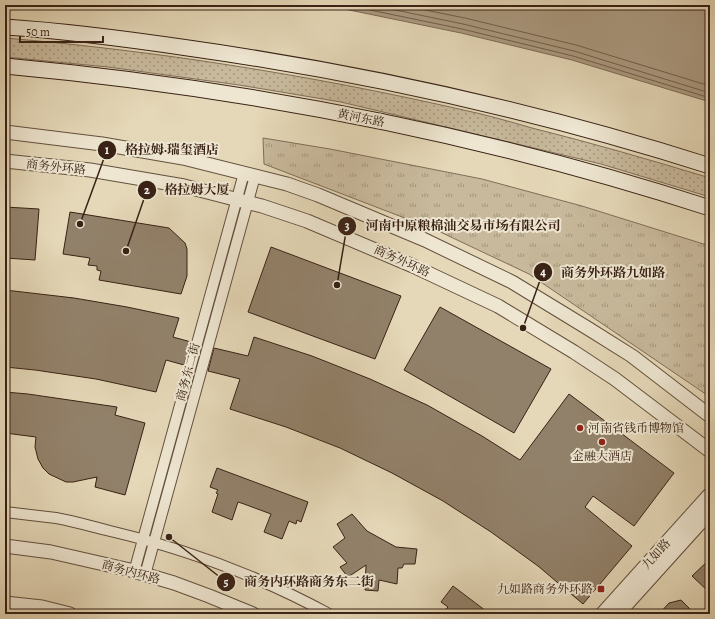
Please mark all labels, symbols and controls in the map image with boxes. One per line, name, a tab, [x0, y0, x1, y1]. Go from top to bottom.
scale bar	[20, 18, 103, 44]
text: 50 m	[26, 24, 50, 40]
street label: 黄河东路	[336, 106, 386, 130]
callout: 格拉姆·瑞玺酒店	[97, 137, 227, 162]
text: 格拉姆·瑞玺酒店	[125, 141, 219, 158]
text: 1	[105, 142, 110, 158]
street label: 商务外环路	[25, 156, 87, 178]
callout: 格拉姆大厦	[137, 177, 238, 202]
text: 格拉姆大厦	[164, 181, 230, 198]
text: 2	[144, 182, 150, 198]
callout: 河南中原粮棉油交易市场有限公司	[337, 213, 568, 238]
text: 河南中原粮棉油交易市场有限公司	[365, 217, 561, 234]
text: 3	[344, 218, 350, 234]
street label: 商务外环路	[371, 241, 433, 281]
callout: 商务外环路九如路	[533, 259, 673, 284]
text: 4	[540, 264, 546, 280]
text: 商务外环路九如路	[561, 264, 665, 281]
street label: 商务东二街	[173, 340, 204, 403]
place label: 河南省钱币博物馆	[588, 420, 684, 436]
marker: 河南省钱币博物馆	[575, 423, 585, 433]
marker: 金融大酒店	[597, 437, 607, 447]
place label: 金融大酒店	[572, 448, 632, 464]
street label: 九如路	[638, 535, 674, 573]
street label: 商务内环路	[100, 557, 162, 587]
callout: 商务内环路商务东二街	[216, 569, 382, 594]
text: 商务内环路商务东二街	[244, 573, 374, 590]
text: 5	[223, 574, 229, 590]
place label: 九如路商务外环路	[497, 581, 593, 597]
marker: 九如路商务外环路	[596, 584, 606, 594]

